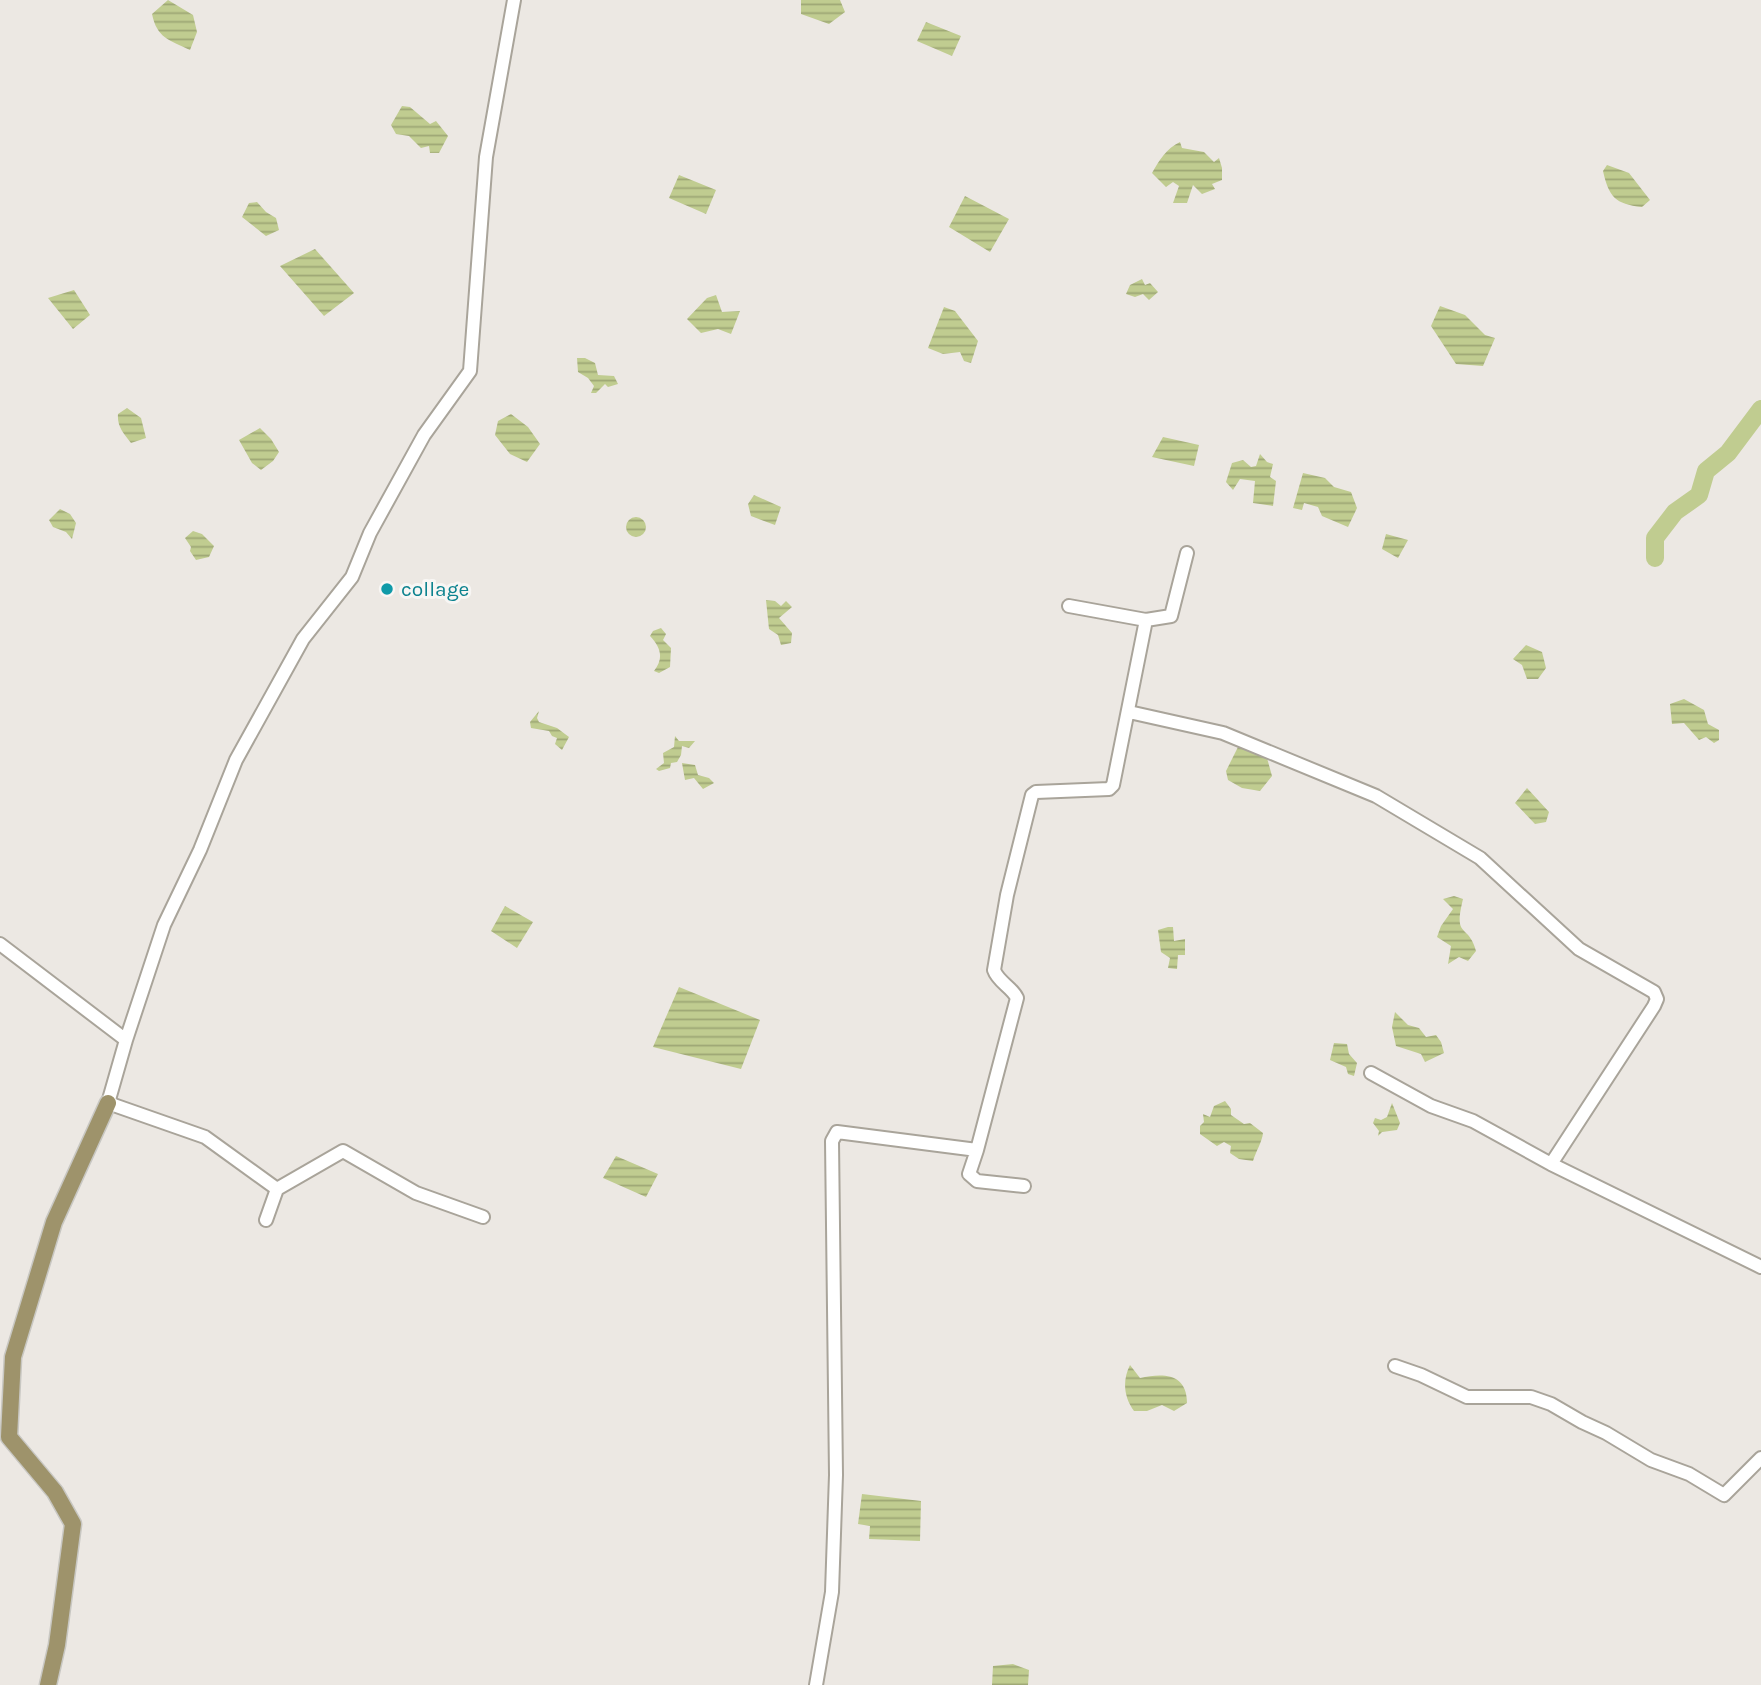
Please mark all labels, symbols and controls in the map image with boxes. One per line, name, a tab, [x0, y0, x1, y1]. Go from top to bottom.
place label: collage	[401, 577, 469, 601]
marker: collage	[379, 581, 395, 597]

